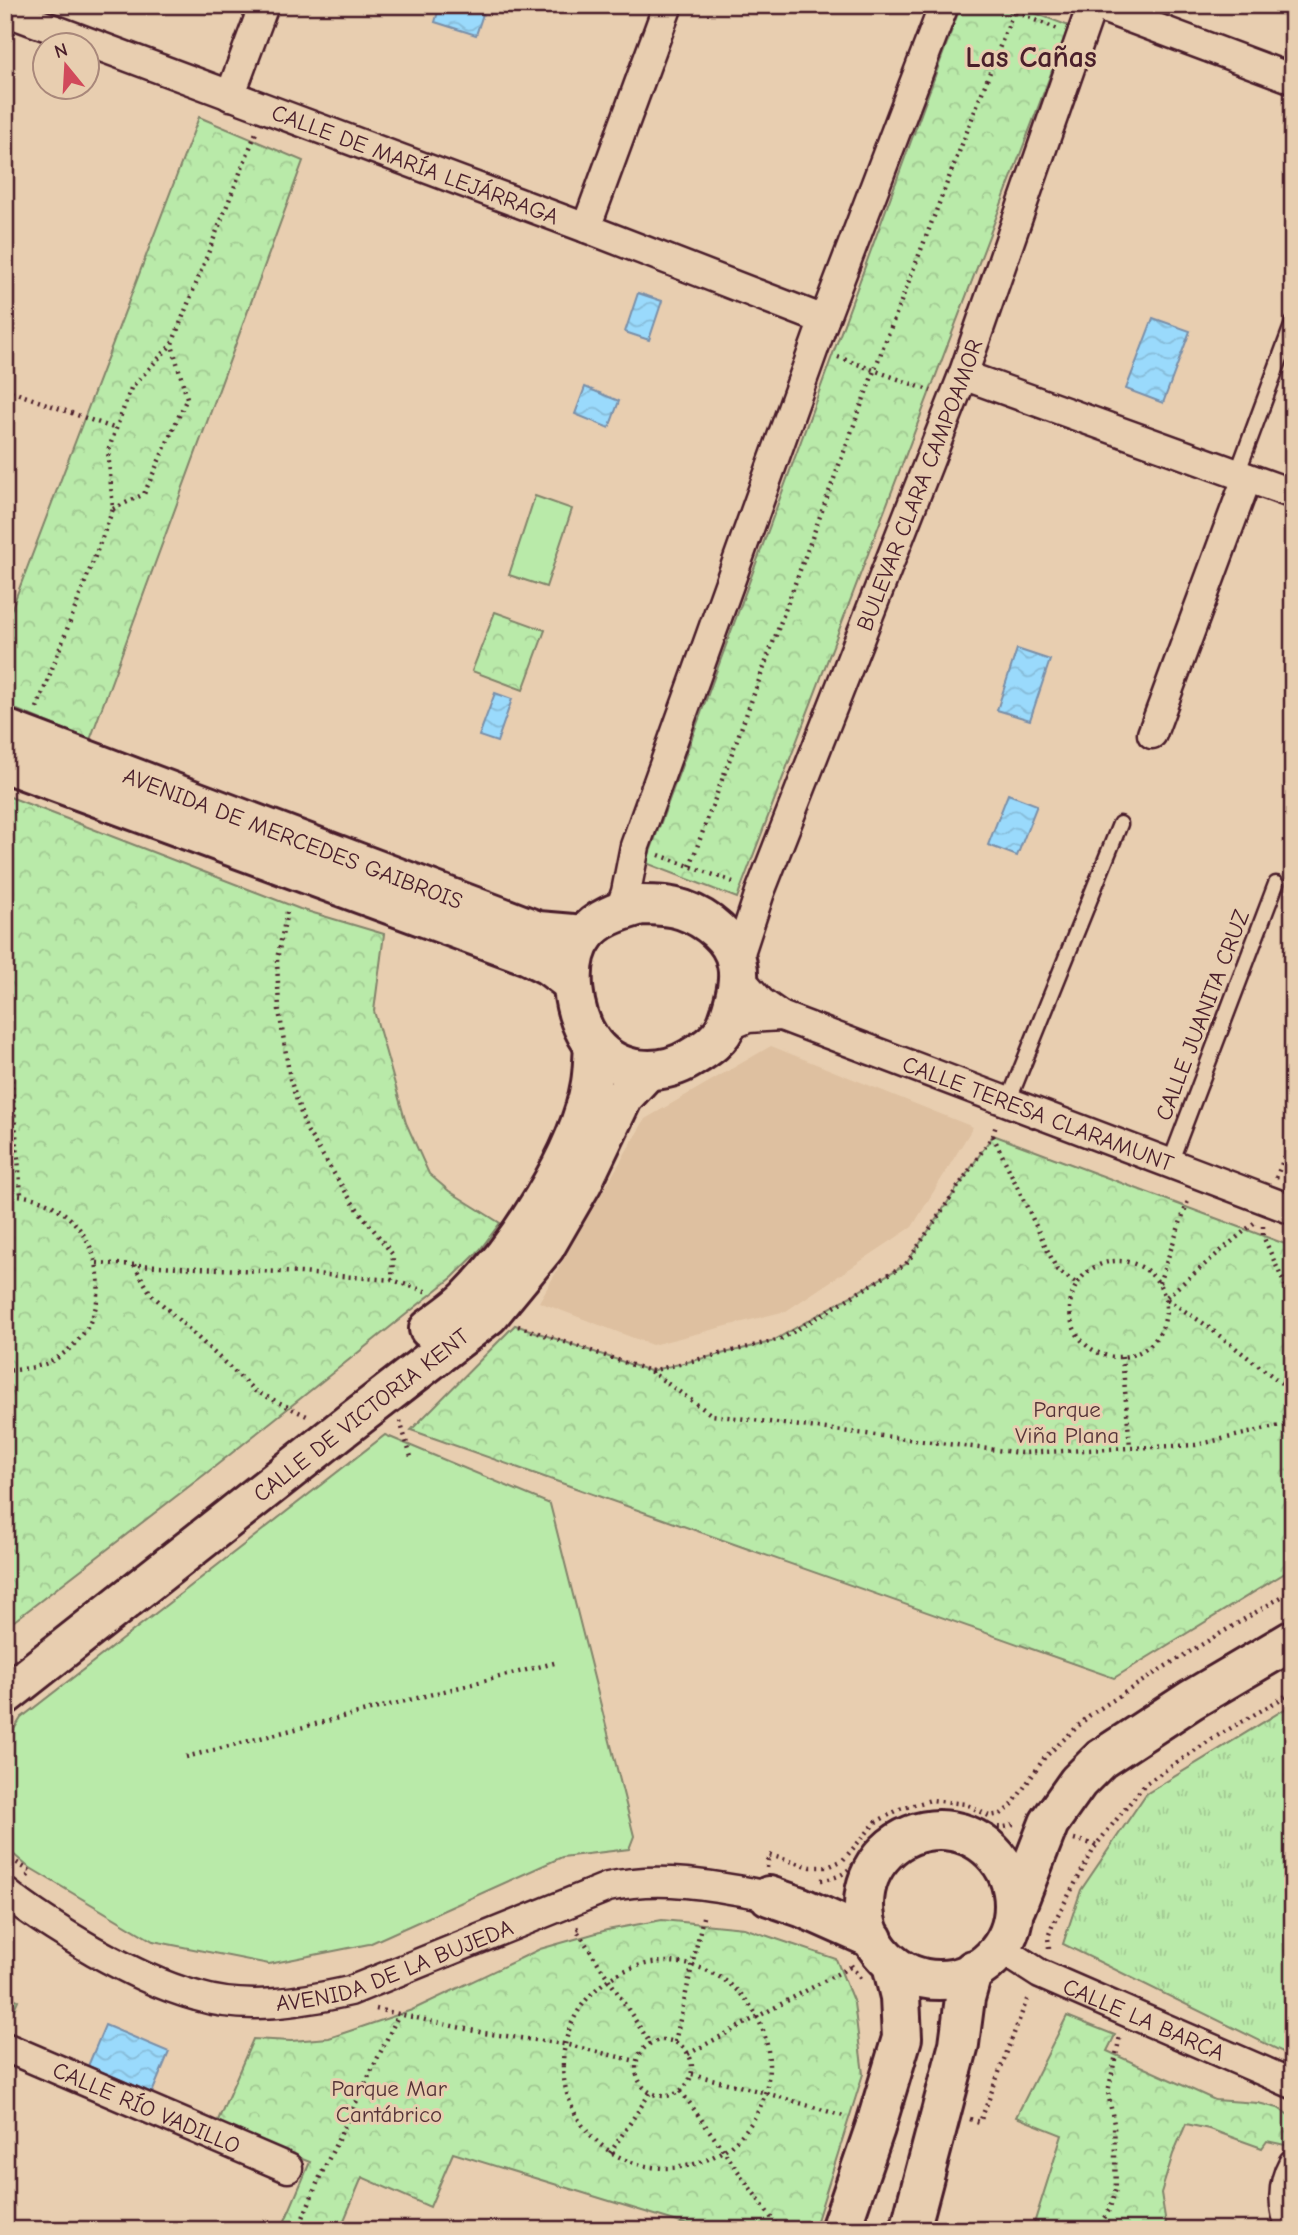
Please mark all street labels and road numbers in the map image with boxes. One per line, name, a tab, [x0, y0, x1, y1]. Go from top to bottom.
street label: CALLE DE MARÍA LEJÁRRAGA	[268, 99, 562, 231]
street label: BULEVAR CLARA CAMPOAMOR	[851, 335, 989, 635]
street label: AVENIDA DE MERCEDES GAIBROIS	[119, 762, 466, 915]
street label: CALLE JUANITA CRUZ	[1150, 906, 1255, 1124]
street label: CALLE TERESA CLARAMUNT	[899, 1050, 1177, 1177]
street label: CALLE DE VICTORIA KENT	[248, 1323, 474, 1508]
street label: AVENIDA DE LA BUJEDA	[275, 1914, 517, 2017]
street label: CALLE LA BARCA	[1059, 1973, 1229, 2067]
street label: CALLE RÍO VADILLO	[49, 2056, 244, 2160]

